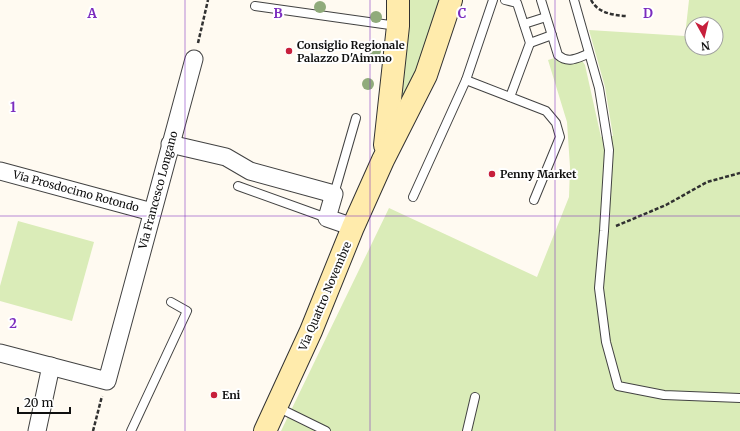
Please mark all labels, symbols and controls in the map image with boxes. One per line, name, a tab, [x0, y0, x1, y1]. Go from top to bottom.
text: A	[86, 5, 97, 22]
text: B	[273, 5, 283, 22]
text: C	[458, 5, 467, 22]
text: D	[643, 5, 653, 22]
north arrow	[684, 16, 724, 56]
place label: Consiglio Regionale Palazzo D'Aimmo	[297, 38, 405, 65]
text: N	[700, 38, 711, 53]
marker: Consiglio Regionale Palazzo D'Aimmo	[284, 46, 294, 56]
text: 1	[10, 99, 16, 116]
street label: Via Francesco Longano	[135, 129, 181, 252]
street label: Via Prosdocimo Rotondo	[10, 167, 141, 215]
place label: Penny Market	[500, 167, 577, 181]
marker: Penny Market	[487, 169, 497, 179]
street label: Via Quattro Novembre	[295, 239, 354, 354]
text: 2	[9, 315, 17, 332]
place label: Eni	[222, 388, 241, 402]
scale bar	[18, 389, 70, 415]
marker: Eni	[209, 390, 219, 400]
text: 20 m	[24, 395, 53, 410]

